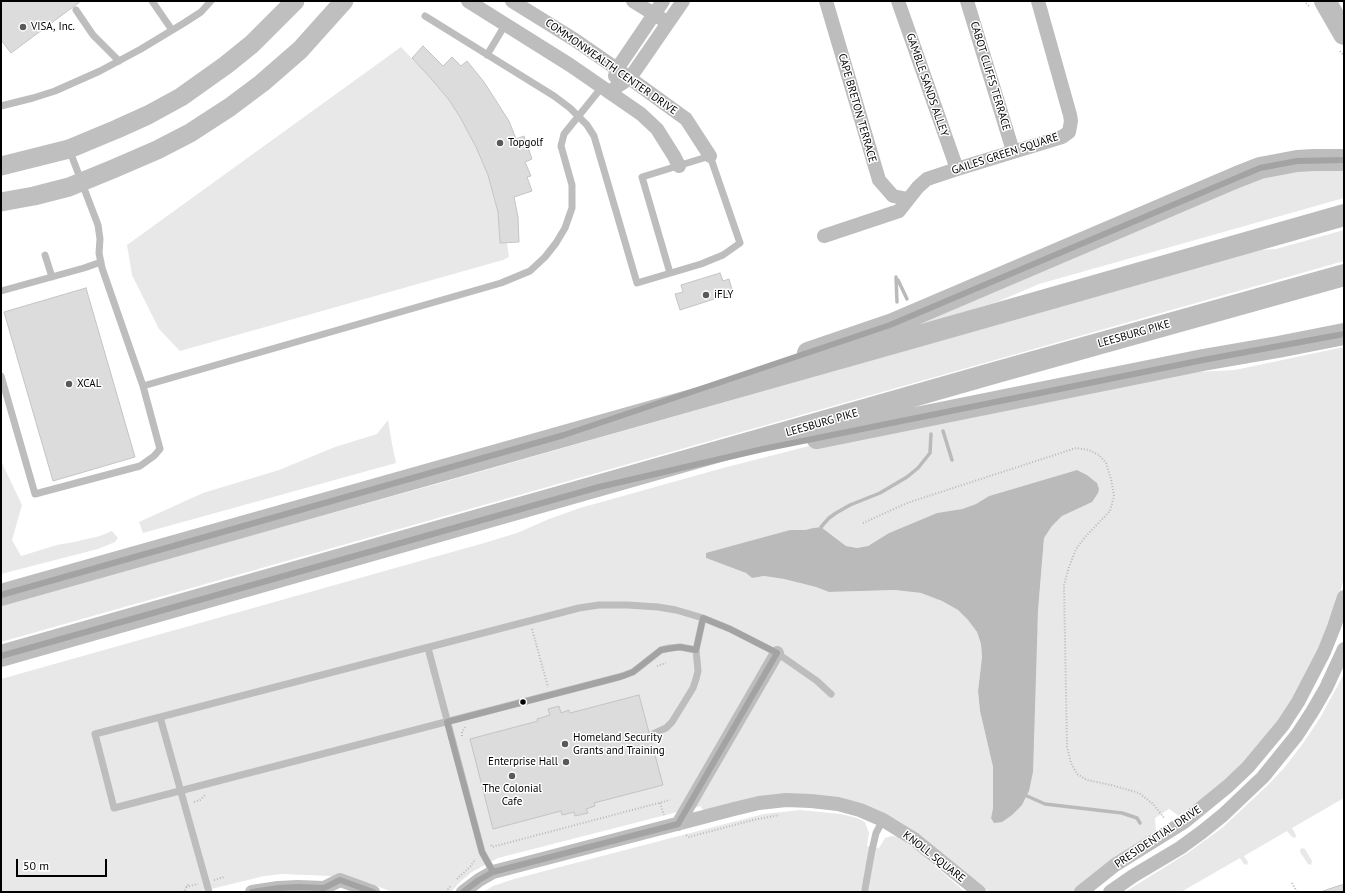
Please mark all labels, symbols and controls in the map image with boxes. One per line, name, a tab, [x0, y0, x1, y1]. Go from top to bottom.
street label: COMMONWEALTH CENTER DRIVE	[542, 16, 680, 118]
place label: VISA, Inc.	[31, 20, 75, 34]
street label: CABOT CLIFFS TERRACE	[967, 20, 1013, 132]
marker: VISA, Inc.	[18, 22, 28, 32]
street label: GAMBLE SANDS ALLEY	[903, 32, 951, 138]
street label: CAPE BRETON TERRACE	[835, 52, 879, 164]
street label: GAILES GREEN SQUARE	[950, 130, 1060, 178]
place label: Topgolf	[508, 136, 543, 150]
marker: Topgolf	[495, 138, 505, 148]
place label: iFLY	[714, 288, 733, 302]
marker: iFLY	[701, 290, 711, 300]
street label: LEESBURG PIKE	[1096, 317, 1172, 351]
place label: XCAL	[77, 377, 101, 391]
marker: XCAL	[64, 379, 74, 389]
street label: LEESBURG PIKE	[784, 406, 860, 440]
unlabelled marker	[518, 697, 528, 707]
place label: Homeland Security Grants and Training	[573, 731, 665, 757]
marker: Homeland Security Grants and Training	[560, 739, 570, 749]
place label: Enterprise Hall	[488, 755, 558, 769]
marker: Enterprise Hall	[561, 757, 571, 767]
marker: The Colonial Cafe	[507, 771, 517, 781]
place label: The Colonial Cafe	[482, 782, 542, 808]
street label: PRESIDENTIAL DRIVE	[1112, 803, 1204, 871]
street label: KNOLL SQUARE	[900, 829, 968, 885]
scale bar	[18, 851, 109, 877]
text: 50 m	[23, 858, 49, 873]

